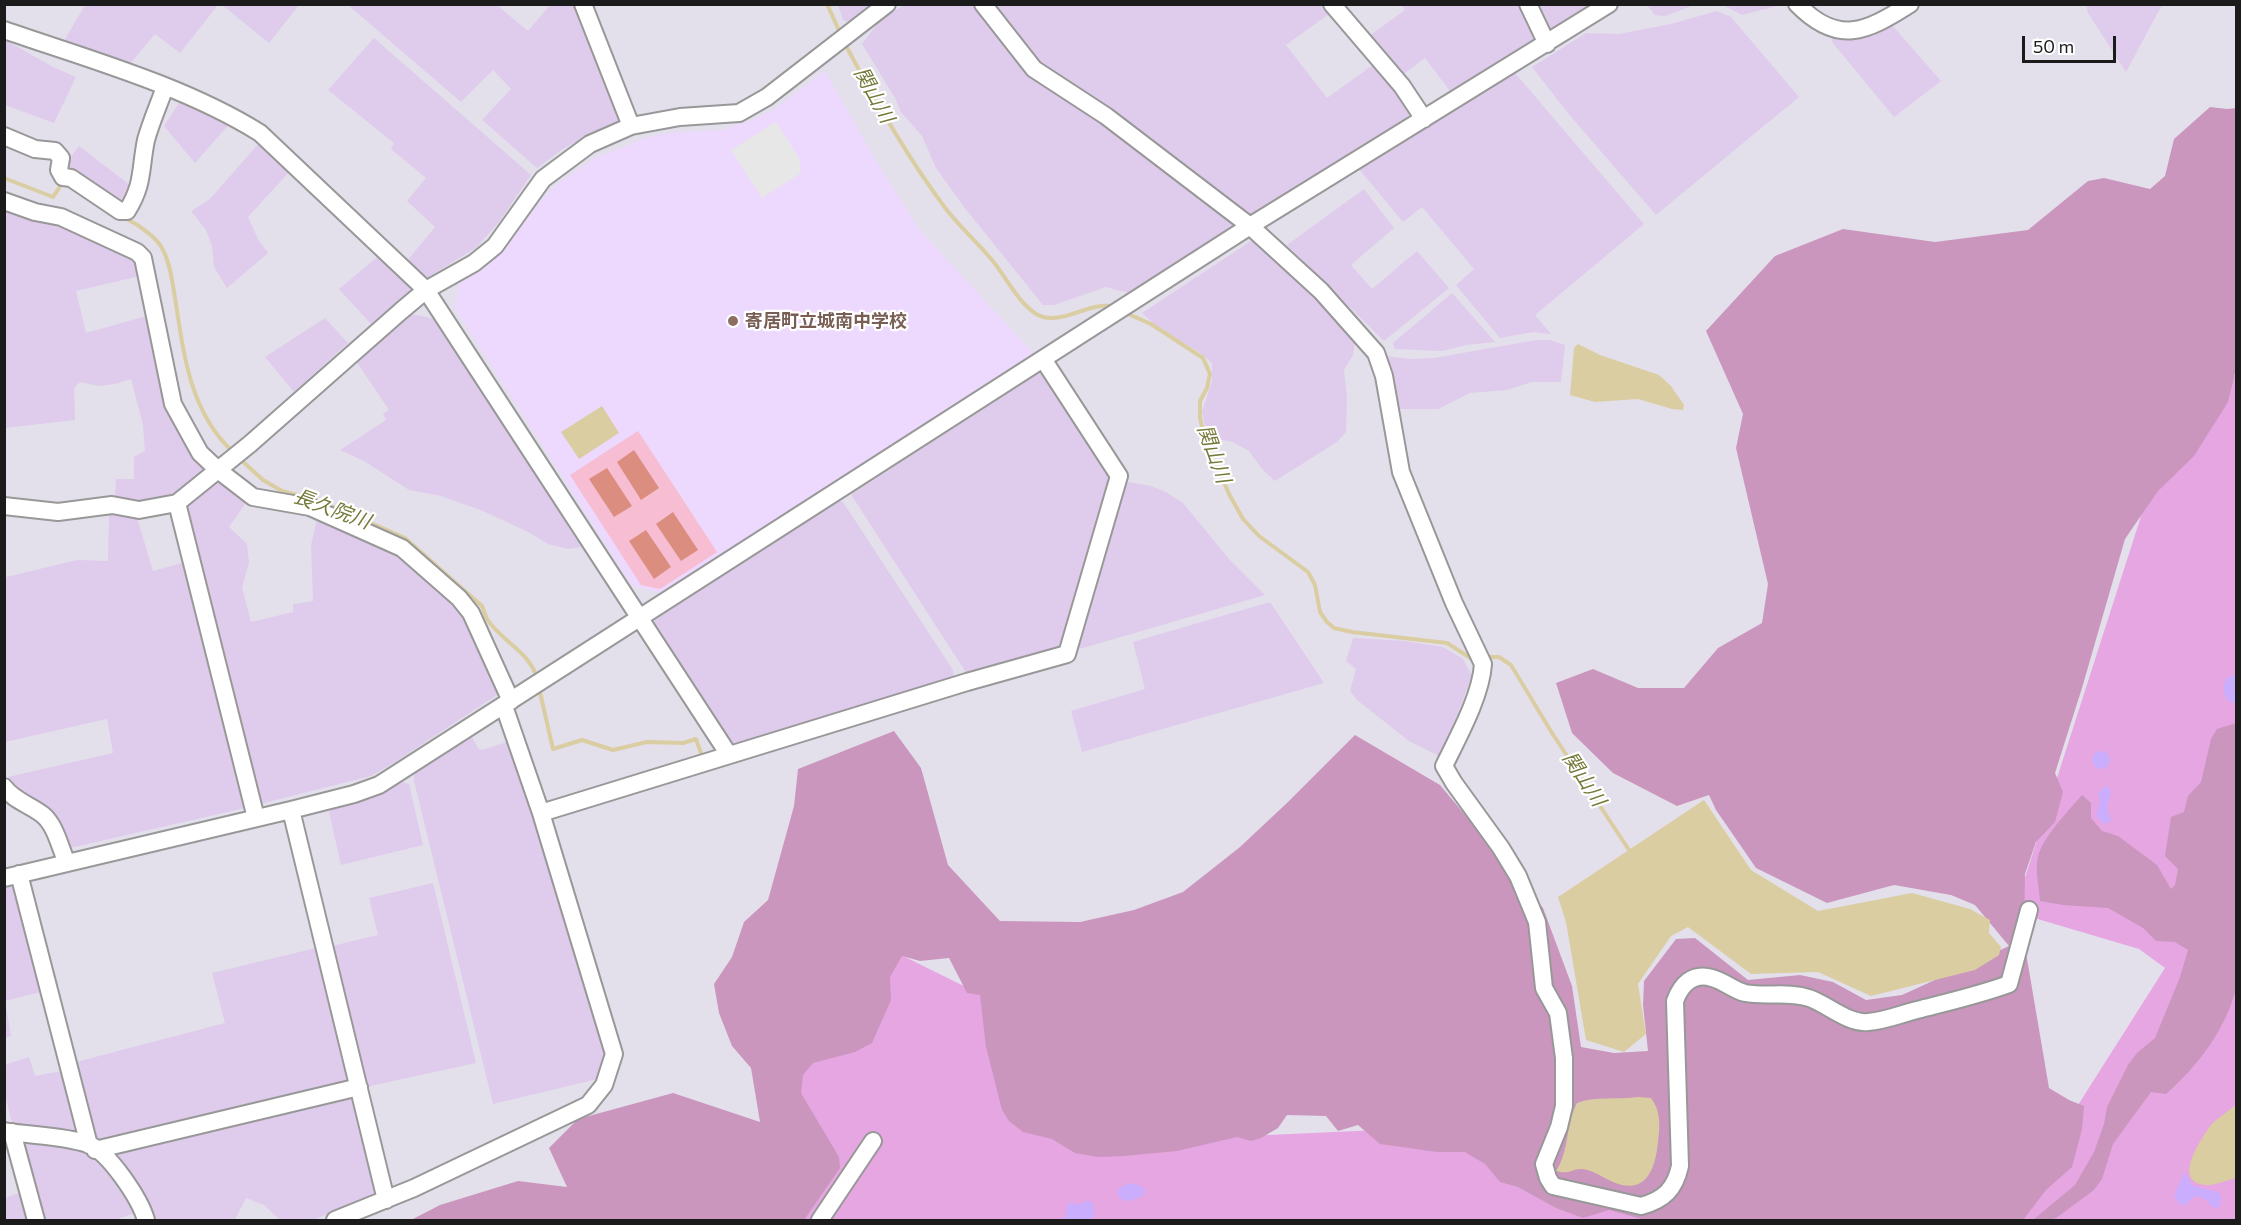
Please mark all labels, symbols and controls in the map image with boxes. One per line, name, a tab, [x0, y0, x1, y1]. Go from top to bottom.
scale bar	[2025, 24, 2120, 62]
text: 50 m	[2033, 35, 2074, 57]
water label: 関山川	[849, 63, 899, 127]
place label: 寄居町立城南中学校	[745, 310, 907, 332]
marker: 寄居町立城南中学校	[726, 314, 740, 328]
water label: 関山川	[1192, 422, 1236, 486]
water label: 長久院川	[290, 484, 374, 534]
water label: 関山川	[1558, 747, 1610, 811]

